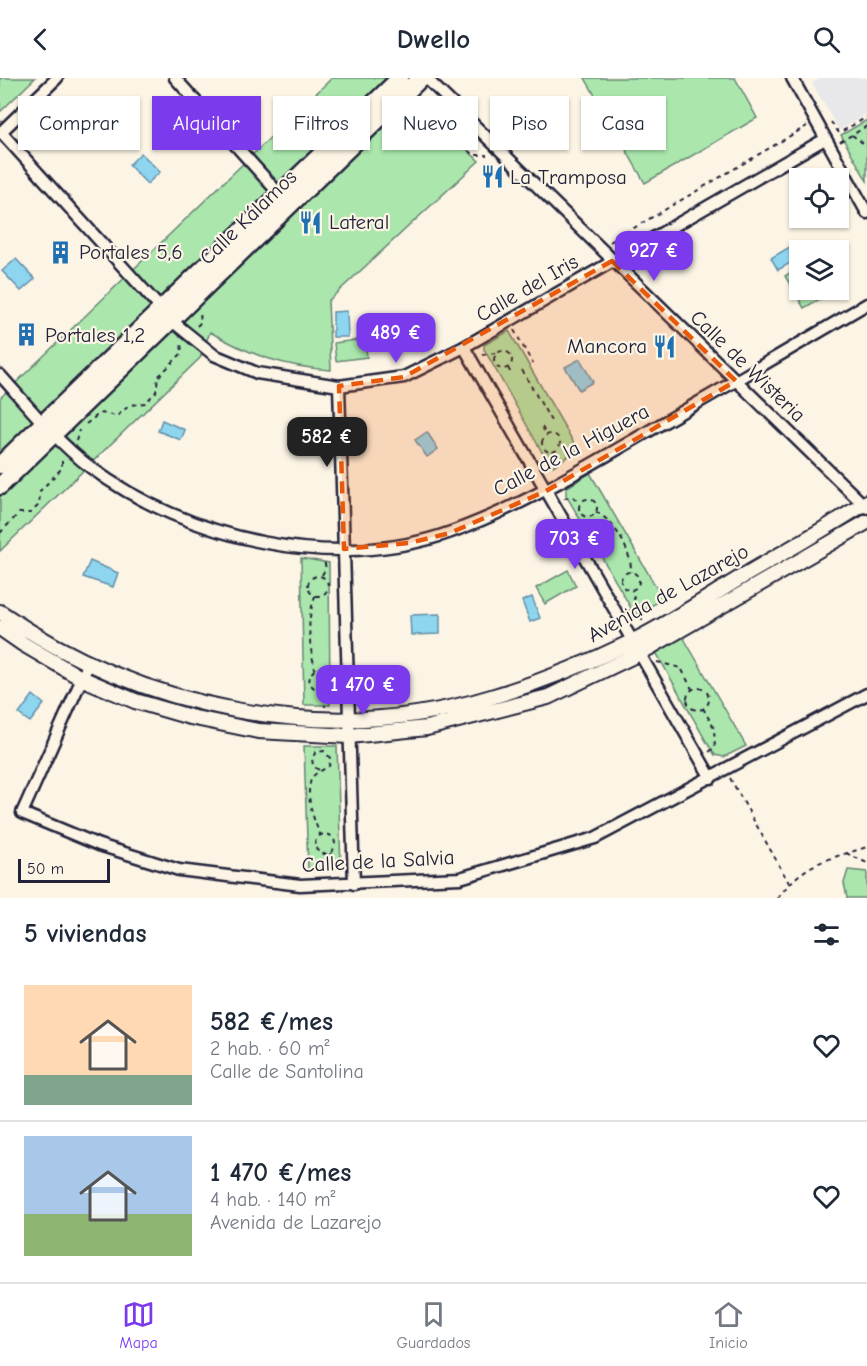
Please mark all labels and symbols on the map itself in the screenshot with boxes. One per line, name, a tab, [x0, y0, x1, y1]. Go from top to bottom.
restaurant icon: La Tramposa	[479, 164, 505, 190]
street label: Calle Kálamos	[195, 165, 301, 269]
place label: La Tramposa	[510, 165, 627, 189]
restaurant icon: Lateral	[298, 209, 324, 235]
place label: Lateral	[329, 210, 389, 234]
pin: 927 €	[612, 231, 696, 282]
building icon: Portales 5,6	[48, 239, 74, 265]
place label: Portales 5,6	[79, 240, 183, 264]
street label: Calle del Iris	[472, 249, 582, 327]
street label: Calle de Wisteria	[685, 305, 811, 427]
pin: 489 €	[354, 313, 438, 364]
building icon: Portales 1,2	[14, 322, 40, 348]
place label: Portales 1,2	[45, 323, 145, 347]
restaurant icon: Mancora	[652, 333, 678, 359]
place label: Mancora	[567, 334, 647, 358]
street label: Calle de la Higuera	[489, 399, 653, 501]
pin: 582 €	[285, 417, 369, 468]
pin: 703 €	[533, 519, 617, 570]
street label: Avenida de Lazarejo	[583, 539, 753, 647]
pin: 1 470 €	[308, 665, 418, 716]
street label: Calle de la Salvia	[301, 845, 455, 877]
scale bar	[18, 856, 110, 884]

